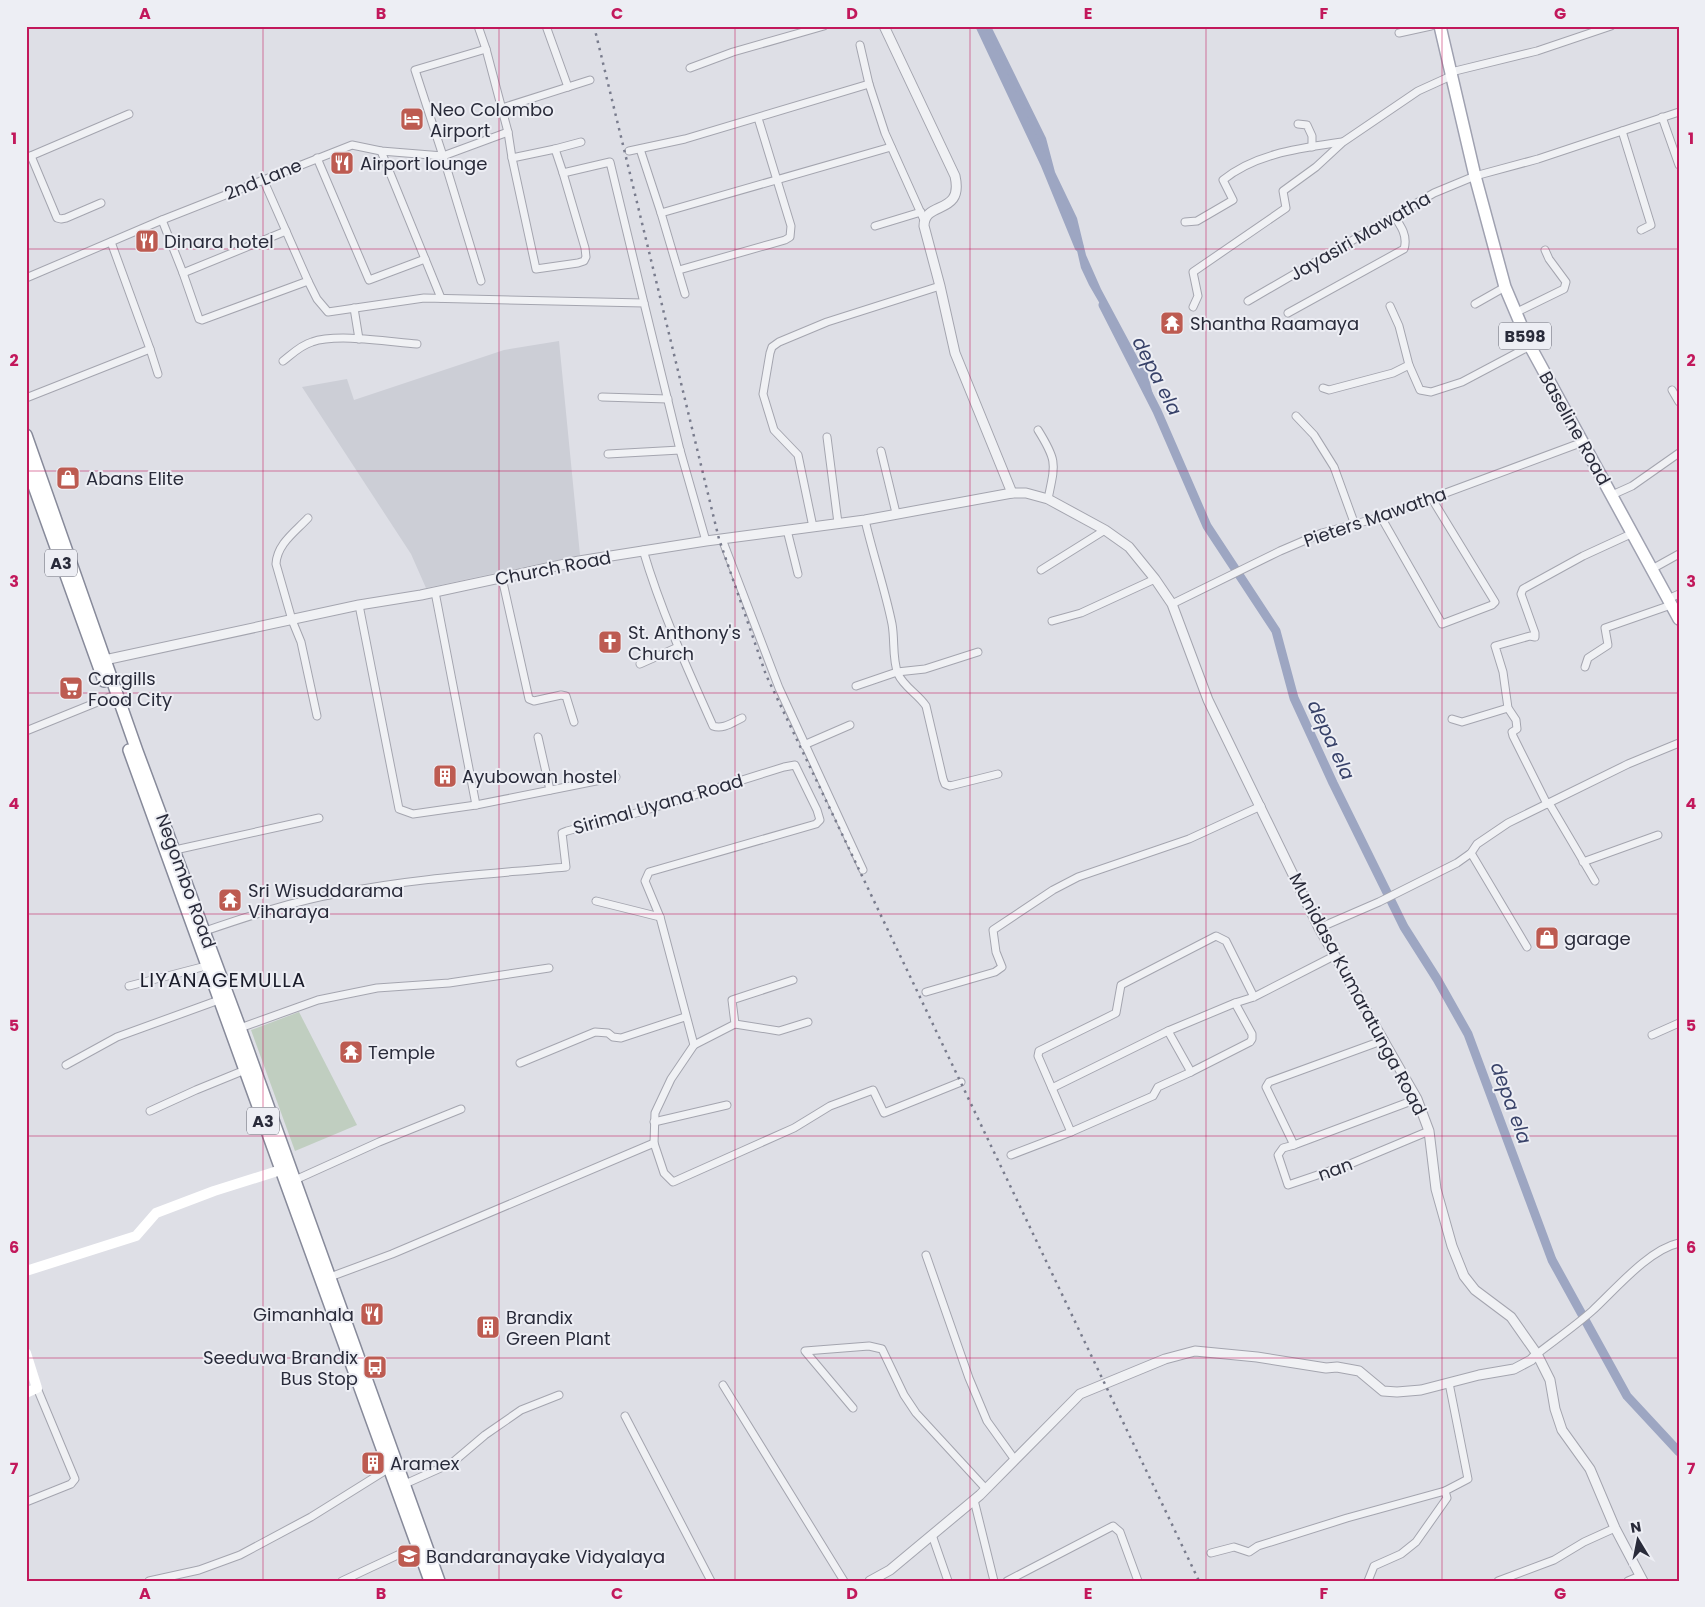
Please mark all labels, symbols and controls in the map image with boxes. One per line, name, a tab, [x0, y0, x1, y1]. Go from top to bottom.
text: A	[139, 2, 151, 25]
text: B	[376, 2, 386, 25]
text: C	[611, 2, 623, 25]
text: D	[846, 2, 858, 25]
text: E	[1084, 2, 1092, 25]
text: F	[1320, 2, 1329, 25]
text: G	[1554, 2, 1566, 25]
place label: Neo Colombo Airport	[430, 97, 554, 143]
hotel icon: Neo Colombo Airport	[399, 106, 425, 132]
text: 1	[11, 127, 17, 150]
text: 1	[1688, 127, 1694, 150]
restaurant icon: Airport lounge	[329, 150, 355, 176]
place label: Airport lounge	[360, 151, 487, 176]
street label: 2nd Lane	[221, 152, 305, 206]
street label: Jayasiri Mawatha	[1285, 186, 1435, 286]
restaurant icon: Dinara hotel	[134, 228, 160, 254]
place label: Dinara hotel	[164, 229, 274, 254]
temple icon: Shantha Raamaya	[1159, 310, 1185, 336]
place label: Shantha Raamaya	[1190, 311, 1359, 336]
road number: B598	[1499, 322, 1551, 350]
water label: depa ela	[1126, 332, 1188, 420]
text: 2	[9, 349, 19, 372]
text: 2	[1686, 349, 1696, 372]
street label: Baseline Road	[1533, 366, 1617, 490]
shop icon: Abans Elite	[55, 465, 81, 491]
place label: Abans Elite	[86, 466, 184, 491]
street label: Pieters Mawatha	[1300, 481, 1450, 553]
street label: Church Road	[493, 545, 613, 591]
road number: A3	[45, 550, 77, 576]
text: 3	[9, 570, 19, 593]
text: 3	[1686, 570, 1696, 593]
place label: St. Anthony's Church	[628, 620, 741, 666]
church icon: St. Anthony's Church	[597, 629, 623, 655]
place label: Cargills Food City	[88, 666, 172, 712]
supermarket icon: Cargills Food City	[58, 675, 84, 701]
water label: depa ela	[1301, 696, 1361, 784]
building icon: Ayubowan hostel	[432, 763, 458, 789]
place label: Ayubowan hostel	[462, 764, 617, 789]
street label: Sirimal Uyana Road	[570, 768, 746, 840]
text: 4	[9, 792, 20, 815]
text: 4	[1686, 792, 1697, 815]
street label: Negombo Road	[150, 810, 222, 952]
street label: Munidasa Kumaratunga Road	[1283, 868, 1433, 1120]
place label: Sri Wisuddarama Viharaya	[248, 878, 404, 924]
temple icon: Sri Wisuddarama Viharaya	[217, 887, 243, 913]
shop icon: garage	[1534, 925, 1560, 951]
place label: garage	[1564, 926, 1631, 951]
district label: LIYANAGEMULLA	[140, 966, 306, 994]
text: 5	[9, 1014, 19, 1037]
text: 5	[1686, 1014, 1696, 1037]
temple icon: Temple	[338, 1039, 364, 1065]
place label: Temple	[368, 1040, 435, 1065]
water label: depa ela	[1484, 1058, 1538, 1148]
road number: A3	[247, 1108, 279, 1134]
street label: nan	[1314, 1151, 1356, 1187]
text: 6	[9, 1236, 19, 1259]
text: 6	[1686, 1236, 1696, 1259]
restaurant icon: Gimanhala	[359, 1301, 385, 1327]
place label: Gimanhala	[253, 1302, 354, 1327]
place label: Brandix Green Plant	[506, 1305, 610, 1351]
building icon: Brandix Green Plant	[475, 1314, 501, 1340]
place label: Seeduwa Brandix Bus Stop	[203, 1345, 358, 1391]
bus stop icon: Seeduwa Brandix Bus Stop	[362, 1354, 388, 1380]
building icon: Aramex	[360, 1450, 386, 1476]
place label: Aramex	[390, 1451, 460, 1476]
text: 7	[10, 1457, 19, 1480]
text: 7	[1687, 1457, 1696, 1480]
north arrow	[1612, 1514, 1662, 1564]
text: N	[1629, 1516, 1643, 1538]
school or university icon: Bandaranayake Vidyalaya	[396, 1543, 422, 1569]
place label: Bandaranayake Vidyalaya	[426, 1544, 665, 1569]
text: A	[139, 1582, 151, 1605]
text: B	[376, 1582, 386, 1605]
text: C	[611, 1582, 623, 1605]
text: D	[846, 1582, 858, 1605]
text: E	[1084, 1582, 1092, 1605]
text: F	[1320, 1582, 1329, 1605]
text: G	[1554, 1582, 1566, 1605]

